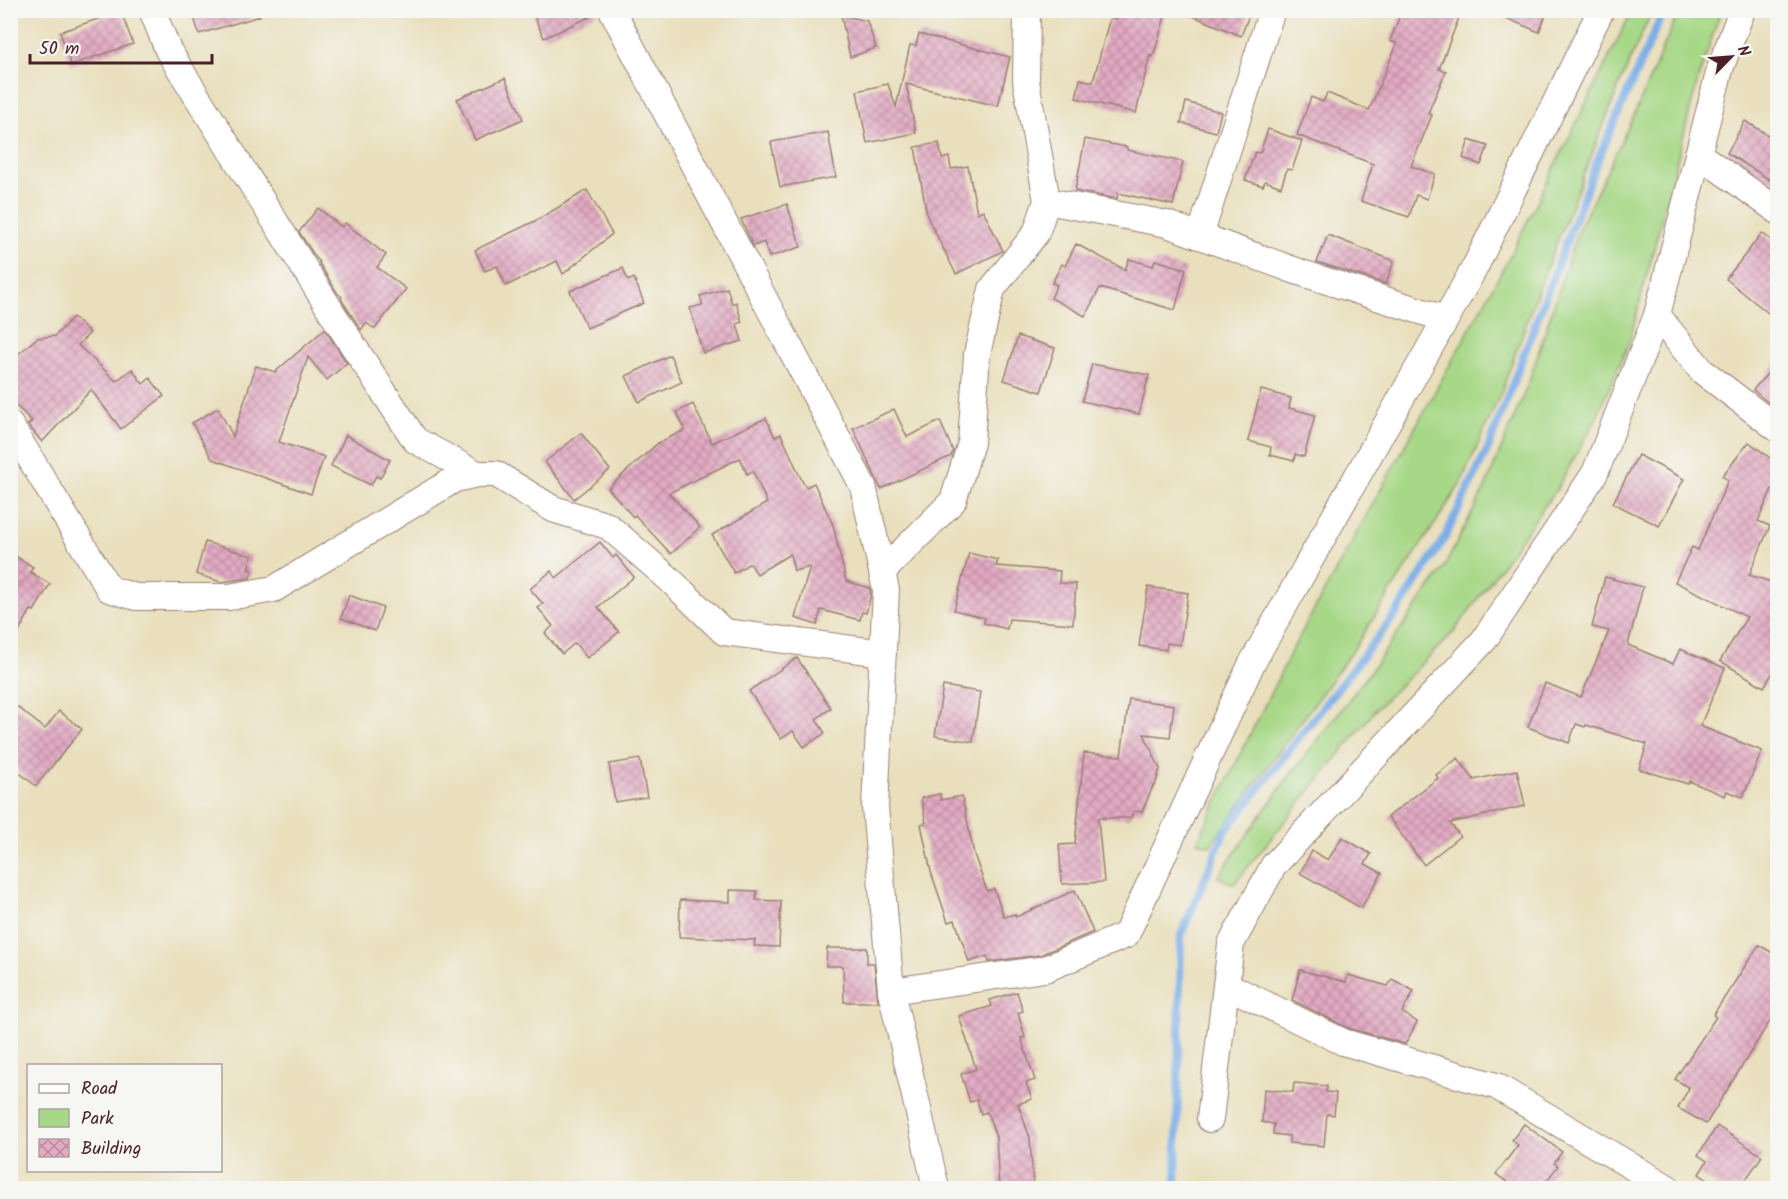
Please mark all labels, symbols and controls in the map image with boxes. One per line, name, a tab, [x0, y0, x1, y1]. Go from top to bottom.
scale bar	[30, 27, 212, 65]
north arrow	[1701, 27, 1761, 87]
text: 50 m	[39, 35, 79, 64]
text: N	[1730, 41, 1757, 61]
legend	[27, 1064, 222, 1172]
text: Road	[81, 1075, 118, 1104]
text: Park	[81, 1105, 114, 1134]
text: Building	[81, 1135, 141, 1164]

